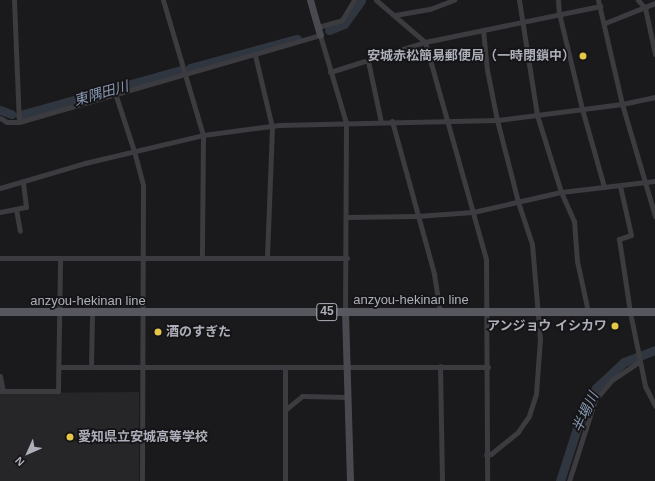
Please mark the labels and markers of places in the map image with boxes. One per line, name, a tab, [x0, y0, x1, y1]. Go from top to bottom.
place label: 安城赤松簡易郵便局（一時閉鎖中）	[367, 48, 575, 64]
marker: 安城赤松簡易郵便局（一時閉鎖中）	[578, 51, 588, 61]
place label: アンジョウ イシカワ	[486, 318, 607, 334]
marker: アンジョウ イシカワ	[610, 321, 620, 331]
place label: 酒のすぎた	[166, 324, 231, 340]
marker: 酒のすぎた	[153, 327, 163, 337]
place label: 愛知県立安城高等学校	[78, 429, 208, 445]
marker: 愛知県立安城高等学校	[65, 432, 75, 442]

